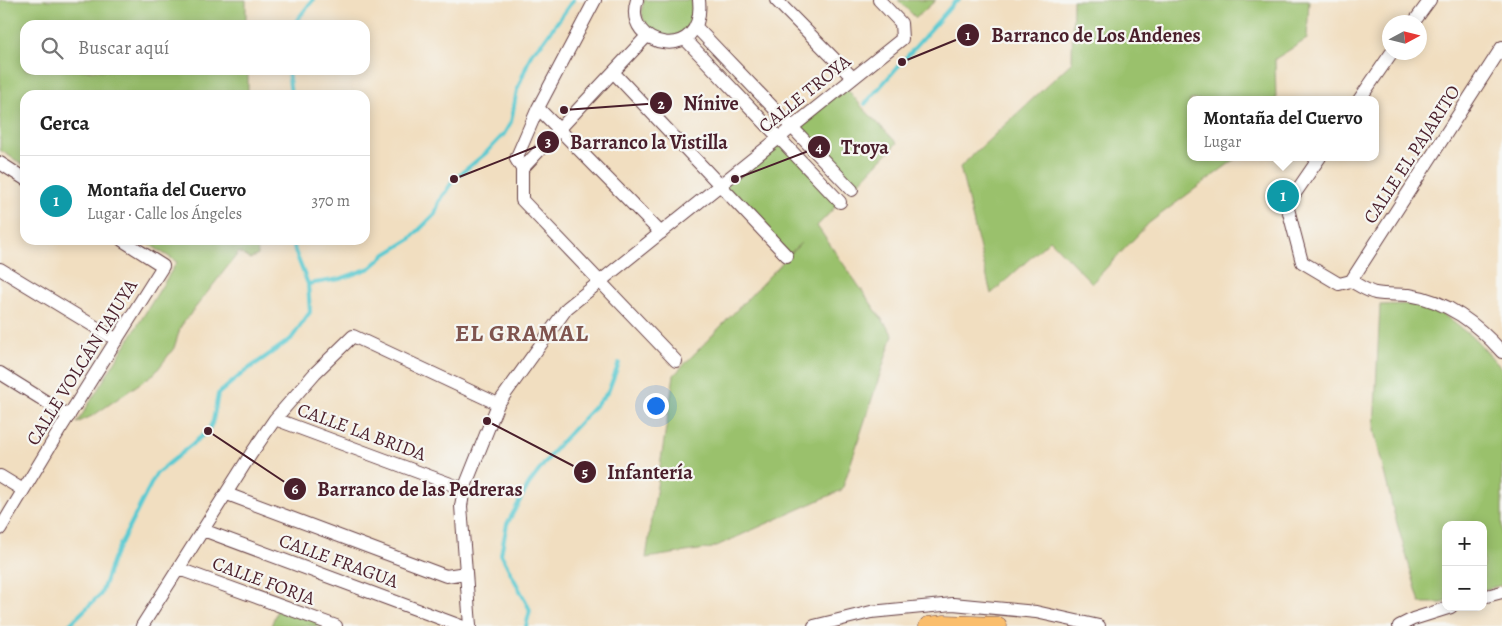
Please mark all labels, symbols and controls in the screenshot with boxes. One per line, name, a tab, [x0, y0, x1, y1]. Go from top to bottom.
north arrow	[1382, 15, 1427, 60]
callout: Barranco de Los Andenes	[956, 17, 1210, 52]
search box	[20, 20, 370, 75]
text: Barranco de Los Andenes	[991, 22, 1201, 49]
text: 1	[965, 25, 971, 45]
icon: search	[38, 34, 66, 62]
text: Buscar aquí	[78, 35, 169, 61]
street label: CALLE TROYA	[753, 48, 857, 139]
street label: CALLE EL PAJARITO	[1357, 80, 1466, 229]
callout: Nínive	[648, 86, 749, 121]
text: Nínive	[683, 90, 739, 117]
text: 2	[657, 94, 665, 114]
popup	[1187, 96, 1379, 161]
text: Montaña del Cuervo	[1203, 105, 1363, 131]
text: Cerca	[40, 109, 90, 137]
callout: Barranco la Vistilla	[535, 124, 738, 159]
text: Barranco la Vistilla	[570, 129, 728, 156]
callout: Troya	[806, 129, 899, 164]
text: Lugar	[1203, 131, 1241, 153]
text: 3	[545, 132, 551, 152]
text: Troya	[841, 134, 889, 161]
text: 4	[815, 137, 823, 157]
text: Montaña del Cuervo	[87, 177, 246, 203]
pin: 1	[1267, 177, 1299, 215]
text: 1	[53, 190, 59, 212]
text: 370 m	[312, 190, 350, 212]
text: Lugar · Calle los Ángeles	[87, 203, 242, 225]
street label: CALLE VOLCÁN TAJUYA	[20, 274, 144, 451]
district label: EL GRAMAL	[455, 317, 589, 349]
your location	[643, 393, 669, 419]
street label: CALLE LA BRIDA	[294, 397, 431, 468]
callout: Infantería	[572, 454, 703, 489]
text: Infantería	[607, 459, 693, 486]
text: 5	[582, 462, 588, 482]
callout: Barranco de las Pedreras	[283, 472, 533, 507]
text: Barranco de las Pedreras	[317, 476, 523, 503]
text: 6	[291, 479, 299, 499]
map controls	[1442, 521, 1487, 611]
button: +	[1442, 521, 1487, 566]
street label: CALLE FRAGUA	[275, 527, 403, 595]
street label: CALLE FORJA	[209, 550, 320, 612]
button: −	[1442, 566, 1487, 611]

